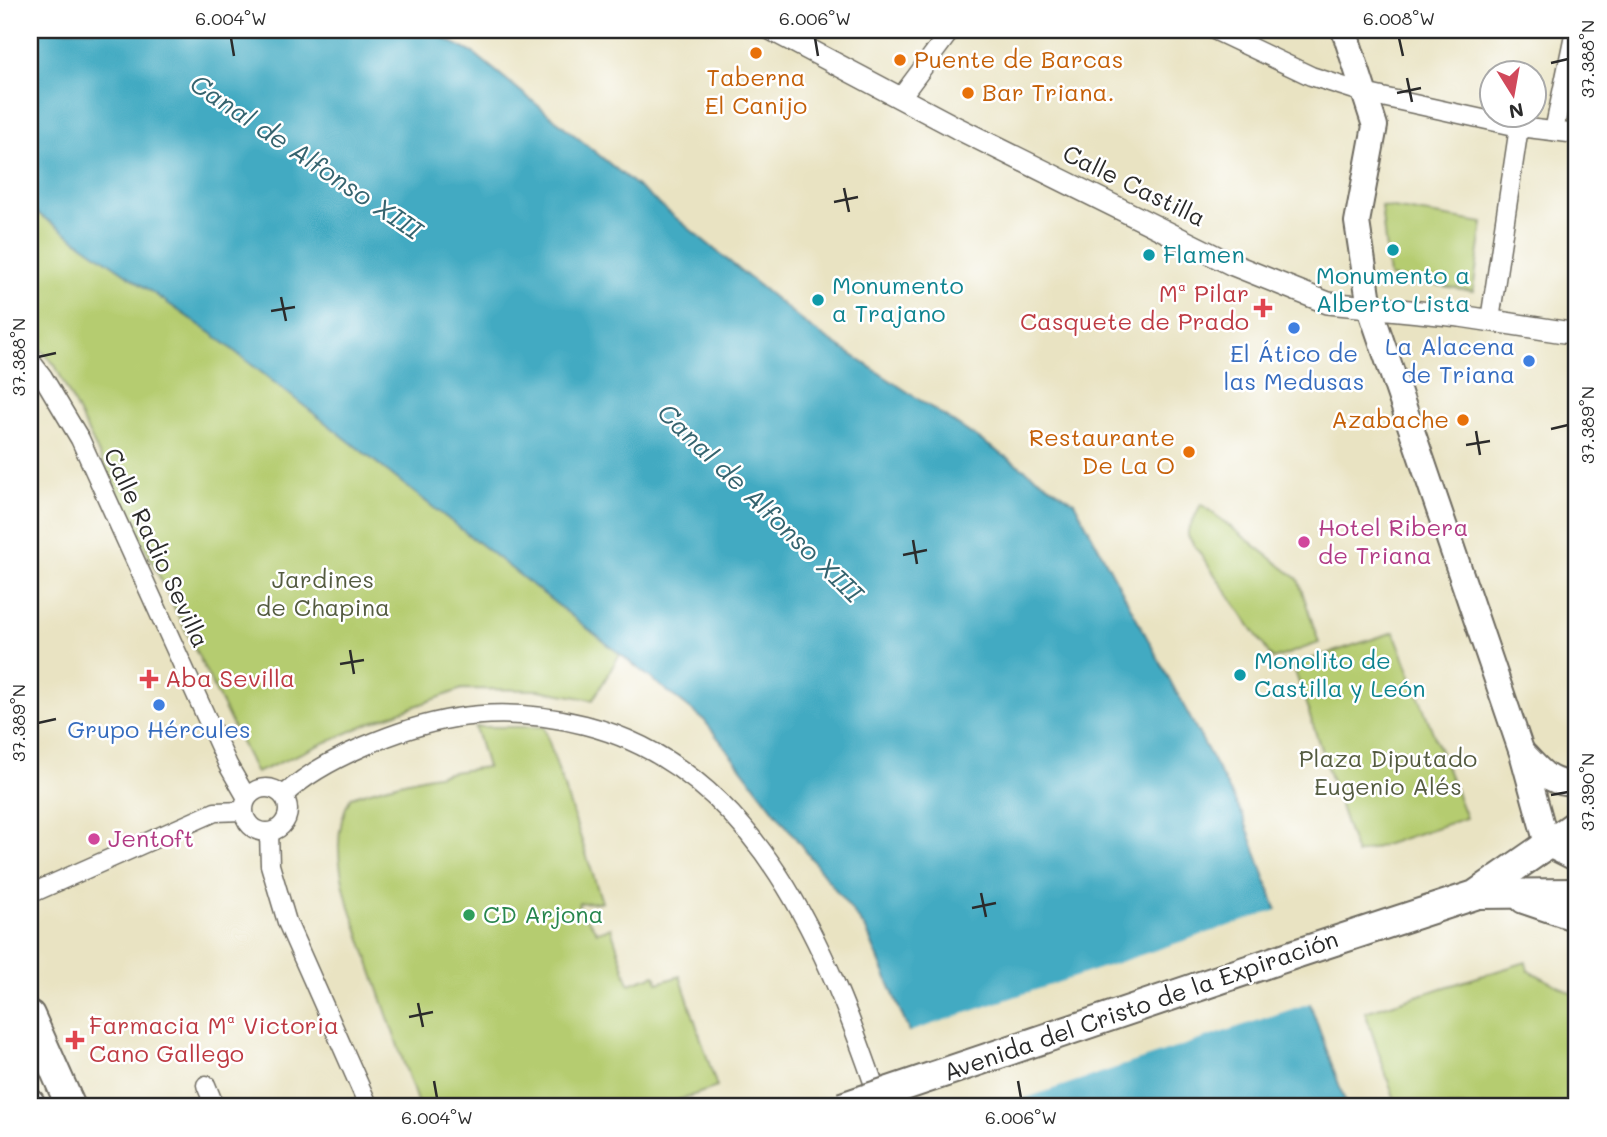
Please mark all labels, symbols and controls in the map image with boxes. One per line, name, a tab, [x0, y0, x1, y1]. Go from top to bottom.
text: 6.004°W	[195, 6, 267, 30]
text: 6.006°W	[779, 6, 851, 30]
text: 6.008°W	[1363, 6, 1435, 30]
text: 37.388°N	[1575, 20, 1599, 98]
place label: Puente de Barcas	[914, 43, 1123, 74]
marker: Taberna El Canijo	[748, 45, 764, 61]
marker: Puente de Barcas	[892, 52, 908, 68]
north arrow	[1478, 60, 1548, 130]
place label: Taberna El Canijo	[705, 61, 807, 120]
water label: Canal de Alfonso XIII	[184, 66, 431, 248]
place label: Bar Triana.	[982, 76, 1115, 107]
marker: Bar Triana.	[960, 85, 976, 101]
text: N	[1507, 98, 1526, 125]
street label: Calle Castilla	[1058, 137, 1211, 233]
place label: Flamen	[1163, 238, 1245, 269]
marker: Monumento a Alberto Lista	[1385, 242, 1401, 258]
marker: Flamen	[1141, 247, 1157, 263]
place label: Monumento a Alberto Lista	[1316, 259, 1470, 318]
place label: Monumento a Trajano	[832, 269, 964, 328]
place label: Mª Pilar Casquete de Prado	[1020, 277, 1249, 336]
marker: Monumento a Trajano	[810, 292, 826, 308]
marker: Mª Pilar Casquete de Prado	[1255, 300, 1271, 316]
text: 37.388°N	[6, 318, 30, 396]
marker: El Ático de las Medusas	[1286, 320, 1302, 336]
place label: La Alacena de Triana	[1385, 330, 1515, 389]
place label: El Ático de las Medusas	[1224, 337, 1364, 396]
marker: La Alacena de Triana	[1521, 353, 1537, 369]
text: 37.389°N	[1575, 386, 1599, 464]
water label: Canal de Alfonso XIII	[651, 395, 872, 611]
place label: Azabache	[1331, 403, 1449, 434]
marker: Azabache	[1455, 412, 1471, 428]
place label: Restaurante De La O	[1029, 421, 1175, 480]
street label: Calle Radio Sevilla	[97, 443, 217, 652]
marker: Restaurante De La O	[1181, 444, 1197, 460]
place label: Hotel Ribera de Triana	[1318, 511, 1468, 570]
marker: Hotel Ribera de Triana	[1296, 534, 1312, 550]
park label: Jardines de Chapina	[256, 563, 390, 622]
place label: Monolito de Castilla y León	[1254, 644, 1426, 703]
place label: Aba Sevilla	[165, 662, 295, 693]
marker: Monolito de Castilla y León	[1232, 667, 1248, 683]
marker: Aba Sevilla	[139, 669, 159, 689]
text: 37.389°N	[6, 684, 30, 762]
marker: Grupo Hércules	[151, 697, 167, 713]
place label: Grupo Hércules	[67, 713, 251, 744]
park label: Plaza Diputado Eugenio Alés	[1299, 742, 1477, 801]
text: 37.390°N	[1575, 753, 1599, 831]
place label: Jentoft	[108, 822, 194, 853]
marker: Jentoft	[86, 831, 102, 847]
place label: CD Arjona	[483, 898, 604, 929]
marker: CD Arjona	[461, 907, 477, 923]
street label: Avenida del Cristo de la Expiración	[939, 922, 1342, 1087]
place label: Farmacia Mª Victoria Cano Gallego	[89, 1009, 339, 1068]
marker: Farmacia Mª Victoria Cano Gallego	[67, 1032, 83, 1048]
text: 6.004°W	[401, 1105, 473, 1129]
text: 6.006°W	[985, 1105, 1057, 1129]

